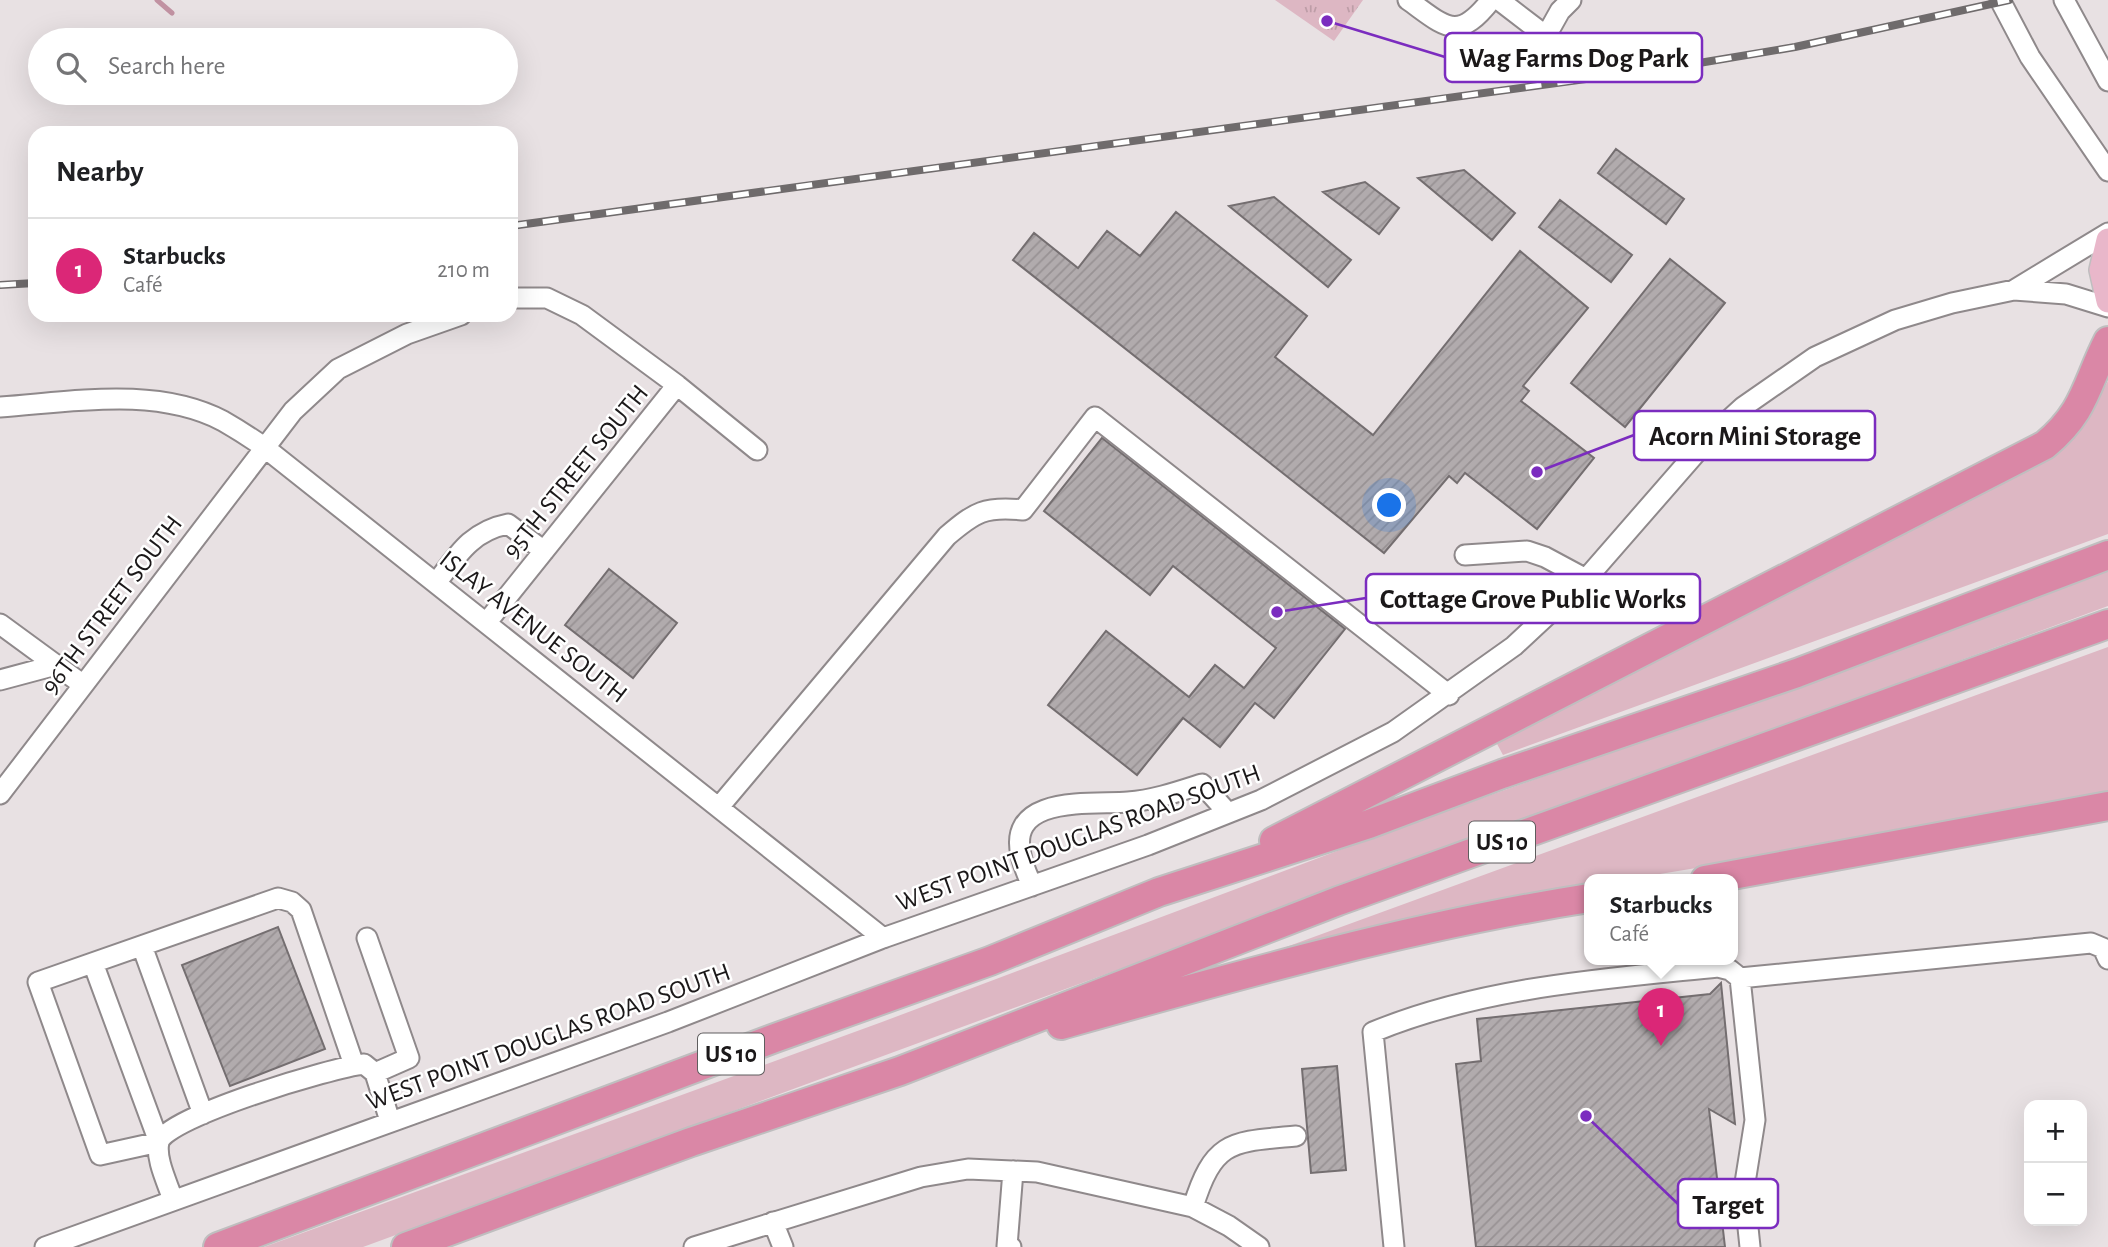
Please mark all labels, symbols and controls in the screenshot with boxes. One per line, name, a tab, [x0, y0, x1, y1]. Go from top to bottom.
search box	[28, 28, 518, 105]
callout: Wag Farms Dog Park	[1445, 33, 1702, 82]
text: Wag Farms Dog Park	[1459, 45, 1689, 73]
icon: search	[52, 48, 90, 86]
text: Search here	[108, 53, 226, 79]
text: Nearby	[56, 157, 144, 187]
text: Starbucks	[123, 243, 226, 269]
text: 1	[75, 259, 83, 282]
text: 210 m	[437, 259, 490, 282]
text: Café	[123, 274, 163, 297]
street label: 95TH STREET SOUTH	[498, 380, 653, 563]
callout: Acorn Mini Storage	[1634, 411, 1875, 460]
text: Acorn Mini Storage	[1649, 423, 1861, 451]
your location	[1372, 488, 1406, 522]
street label: 96TH STREET SOUTH	[36, 511, 187, 699]
street label: ISLAY AVENUE SOUTH	[435, 546, 632, 708]
callout: Cottage Grove Public Works	[1366, 574, 1700, 623]
text: Cottage Grove Public Works	[1380, 586, 1686, 614]
street label: WEST POINT DOUGLAS ROAD SOUTH	[893, 760, 1264, 916]
road number: US 10	[1469, 822, 1535, 862]
popup	[1584, 874, 1738, 965]
text: Starbucks	[1610, 892, 1712, 918]
text: Café	[1610, 923, 1649, 946]
street label: WEST POINT DOUGLAS ROAD SOUTH	[363, 959, 734, 1115]
pin: 1	[1638, 988, 1684, 1046]
road number: US 10	[698, 1034, 764, 1074]
map controls	[2024, 1100, 2087, 1226]
button: +	[2024, 1100, 2087, 1163]
button: −	[2024, 1163, 2087, 1226]
callout: Target	[1678, 1179, 1778, 1228]
text: Target	[1692, 1192, 1764, 1220]

